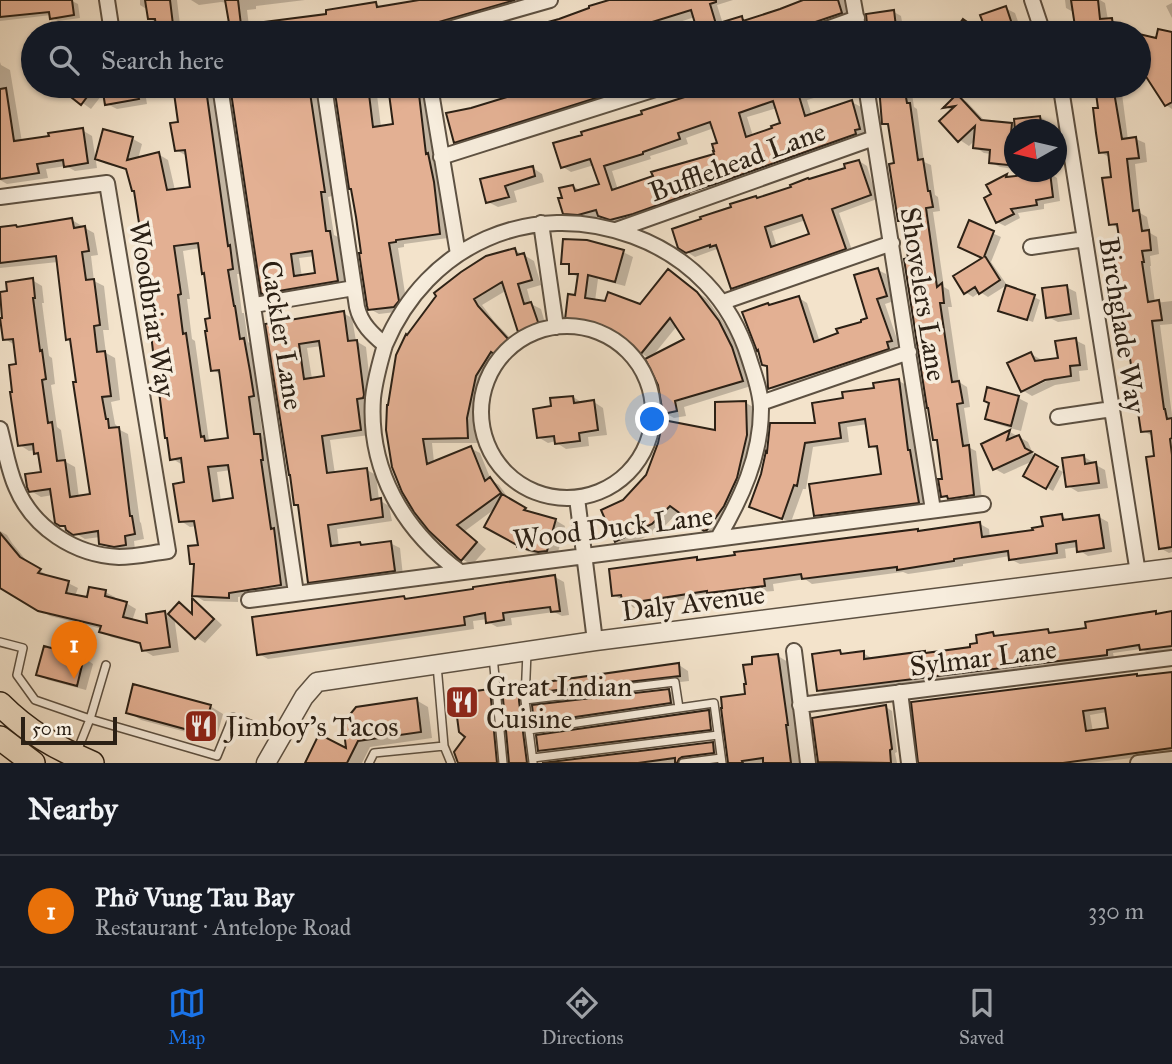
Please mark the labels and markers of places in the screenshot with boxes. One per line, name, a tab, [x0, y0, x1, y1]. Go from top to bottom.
pin: 1	[51, 621, 97, 679]
place label: Great Indian Cuisine	[486, 669, 632, 736]
restaurant icon: Great Indian Cuisine	[443, 683, 481, 721]
restaurant icon: Jimboy's Tacos	[182, 707, 220, 745]
place label: Jimboy's Tacos	[223, 709, 398, 744]

